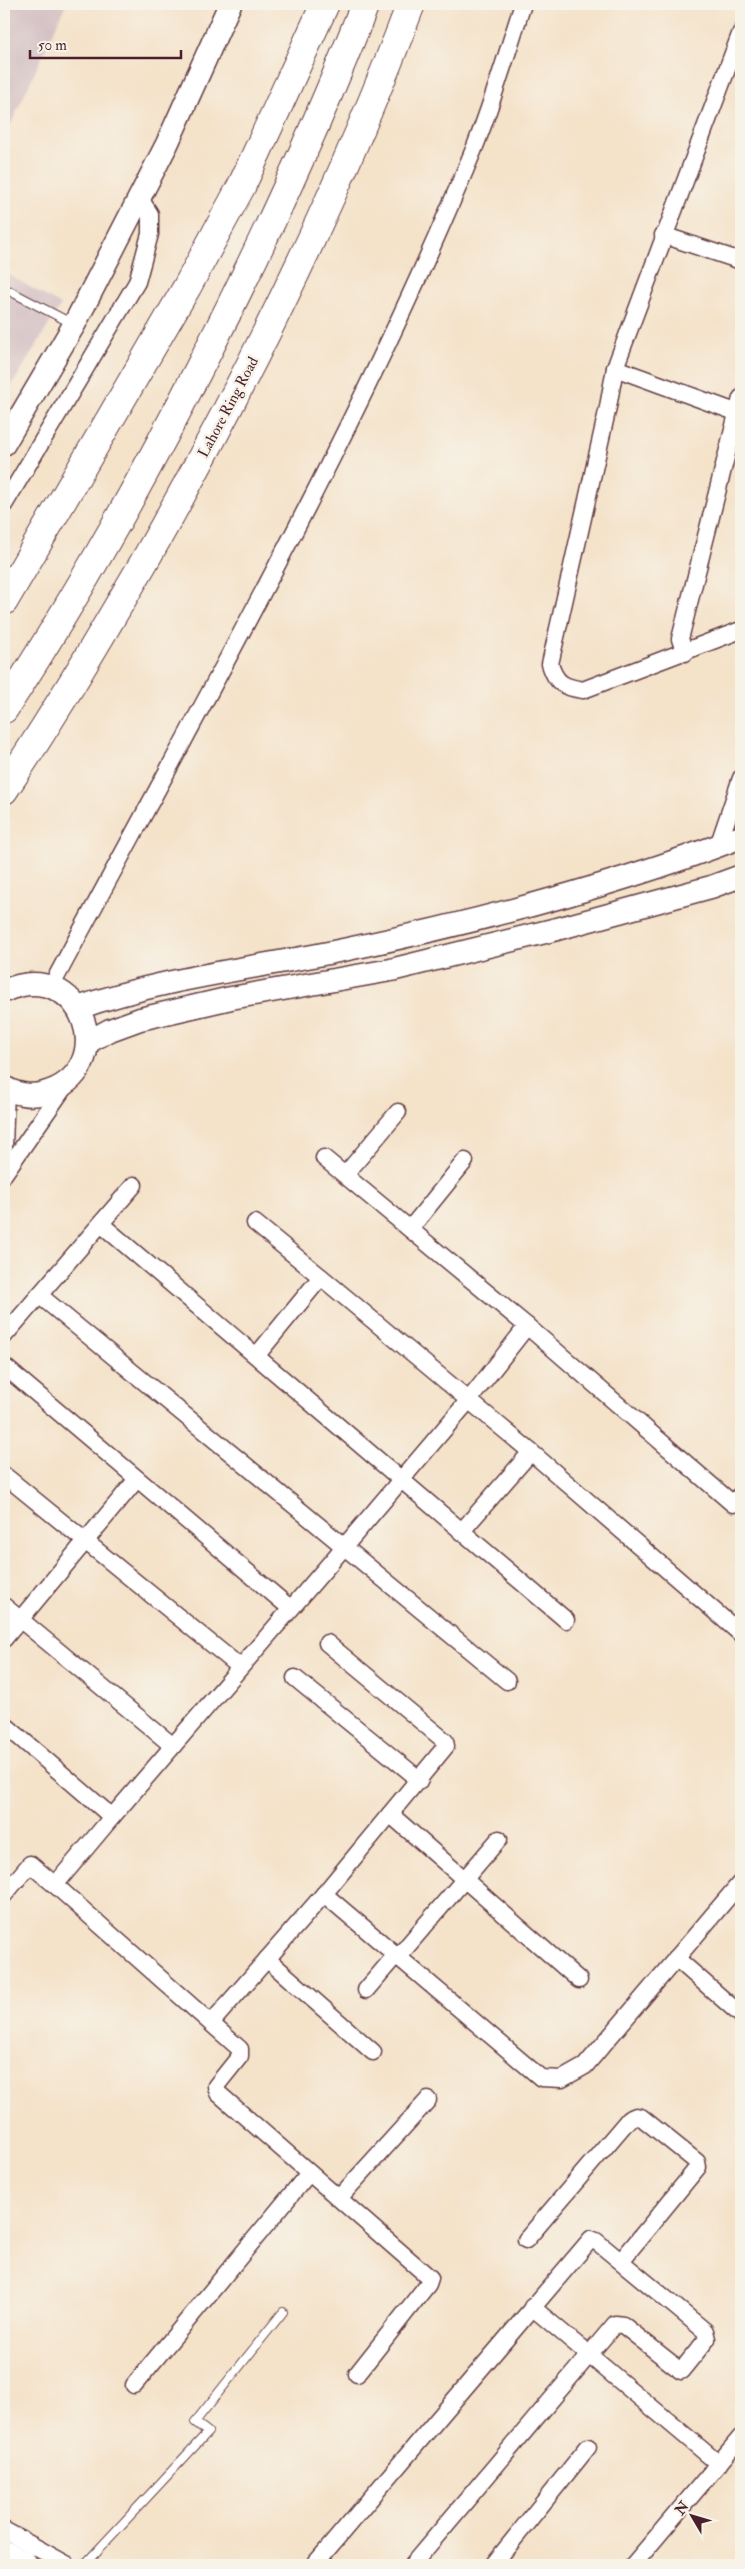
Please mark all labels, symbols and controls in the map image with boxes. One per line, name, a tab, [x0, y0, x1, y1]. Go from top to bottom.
scale bar	[30, 28, 181, 60]
text: 50 m	[38, 36, 67, 55]
street label: Lahore Ring Road	[194, 353, 263, 461]
north arrow	[668, 2492, 718, 2542]
text: N	[671, 2498, 693, 2519]

